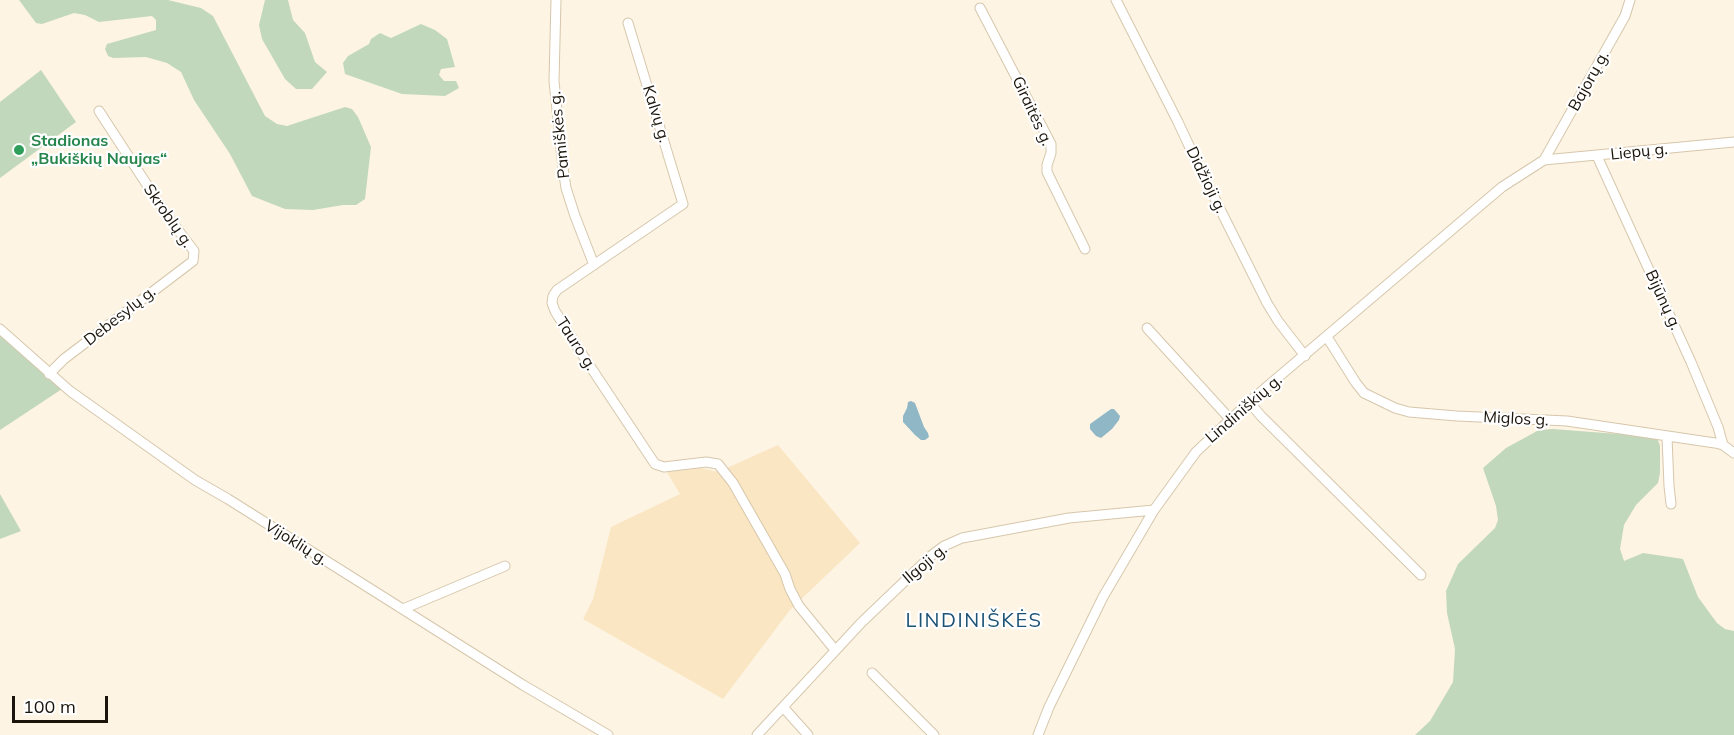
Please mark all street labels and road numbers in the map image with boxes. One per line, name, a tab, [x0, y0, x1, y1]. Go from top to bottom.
street label: Bajorų g.	[1565, 48, 1613, 114]
street label: Giraitės g.	[1008, 73, 1056, 149]
street label: Kalvų g.	[638, 83, 674, 145]
street label: Pamiškės g.	[546, 90, 574, 180]
street label: Liepų g.	[1609, 139, 1669, 165]
street label: Didžioji g.	[1182, 144, 1230, 216]
street label: Skroblų g.	[139, 181, 197, 251]
street label: Bijūnų g.	[1641, 267, 1685, 333]
street label: Debesylų g.	[80, 282, 160, 350]
street label: Tauro g.	[552, 314, 600, 374]
street label: Lindiniškių g.	[1202, 371, 1286, 447]
street label: Miglos g.	[1483, 408, 1549, 430]
street label: Vijoklių g.	[261, 516, 331, 570]
street label: Ilgoji g.	[899, 540, 951, 588]

